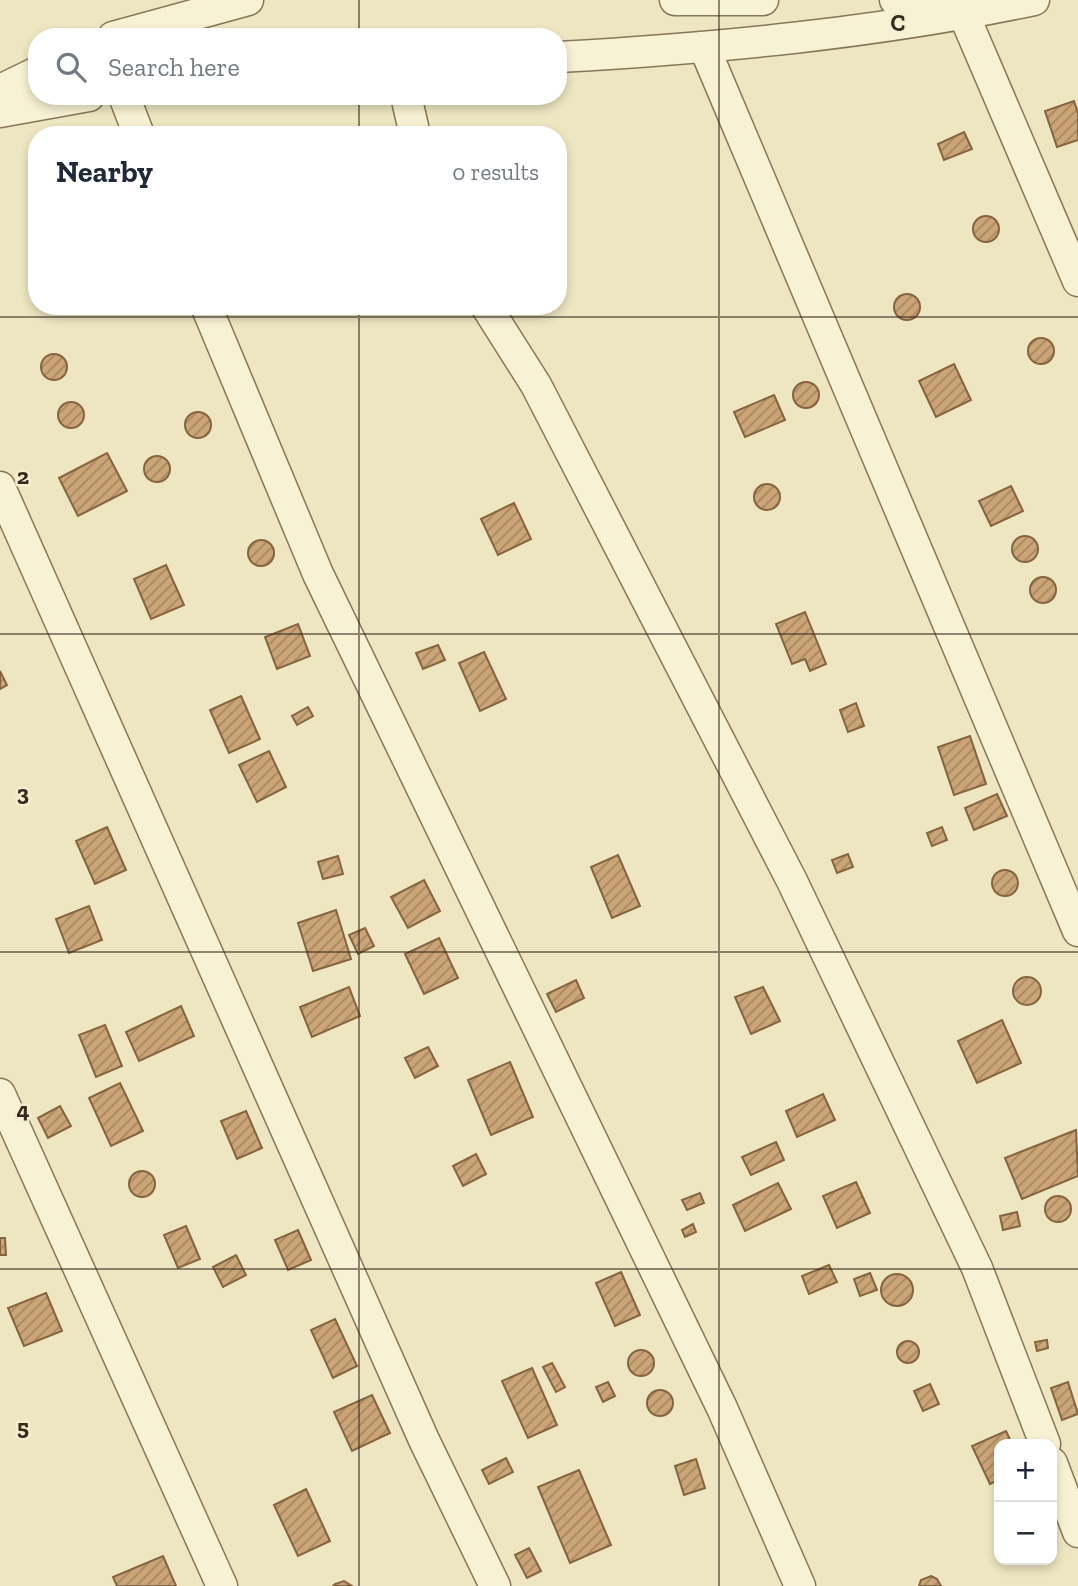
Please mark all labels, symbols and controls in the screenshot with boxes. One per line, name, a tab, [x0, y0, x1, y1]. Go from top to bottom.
text: C	[891, 9, 905, 37]
search box	[28, 28, 567, 105]
icon: search	[52, 48, 90, 86]
text: Search here	[108, 51, 240, 83]
text: Nearby	[56, 154, 153, 190]
text: 0 results	[452, 158, 539, 186]
text: 2	[17, 462, 29, 490]
text: 3	[17, 779, 29, 807]
text: 4	[16, 1096, 30, 1124]
text: 5	[17, 1413, 29, 1441]
map controls	[994, 1439, 1057, 1565]
button: +	[994, 1439, 1057, 1502]
button: −	[994, 1502, 1057, 1565]

